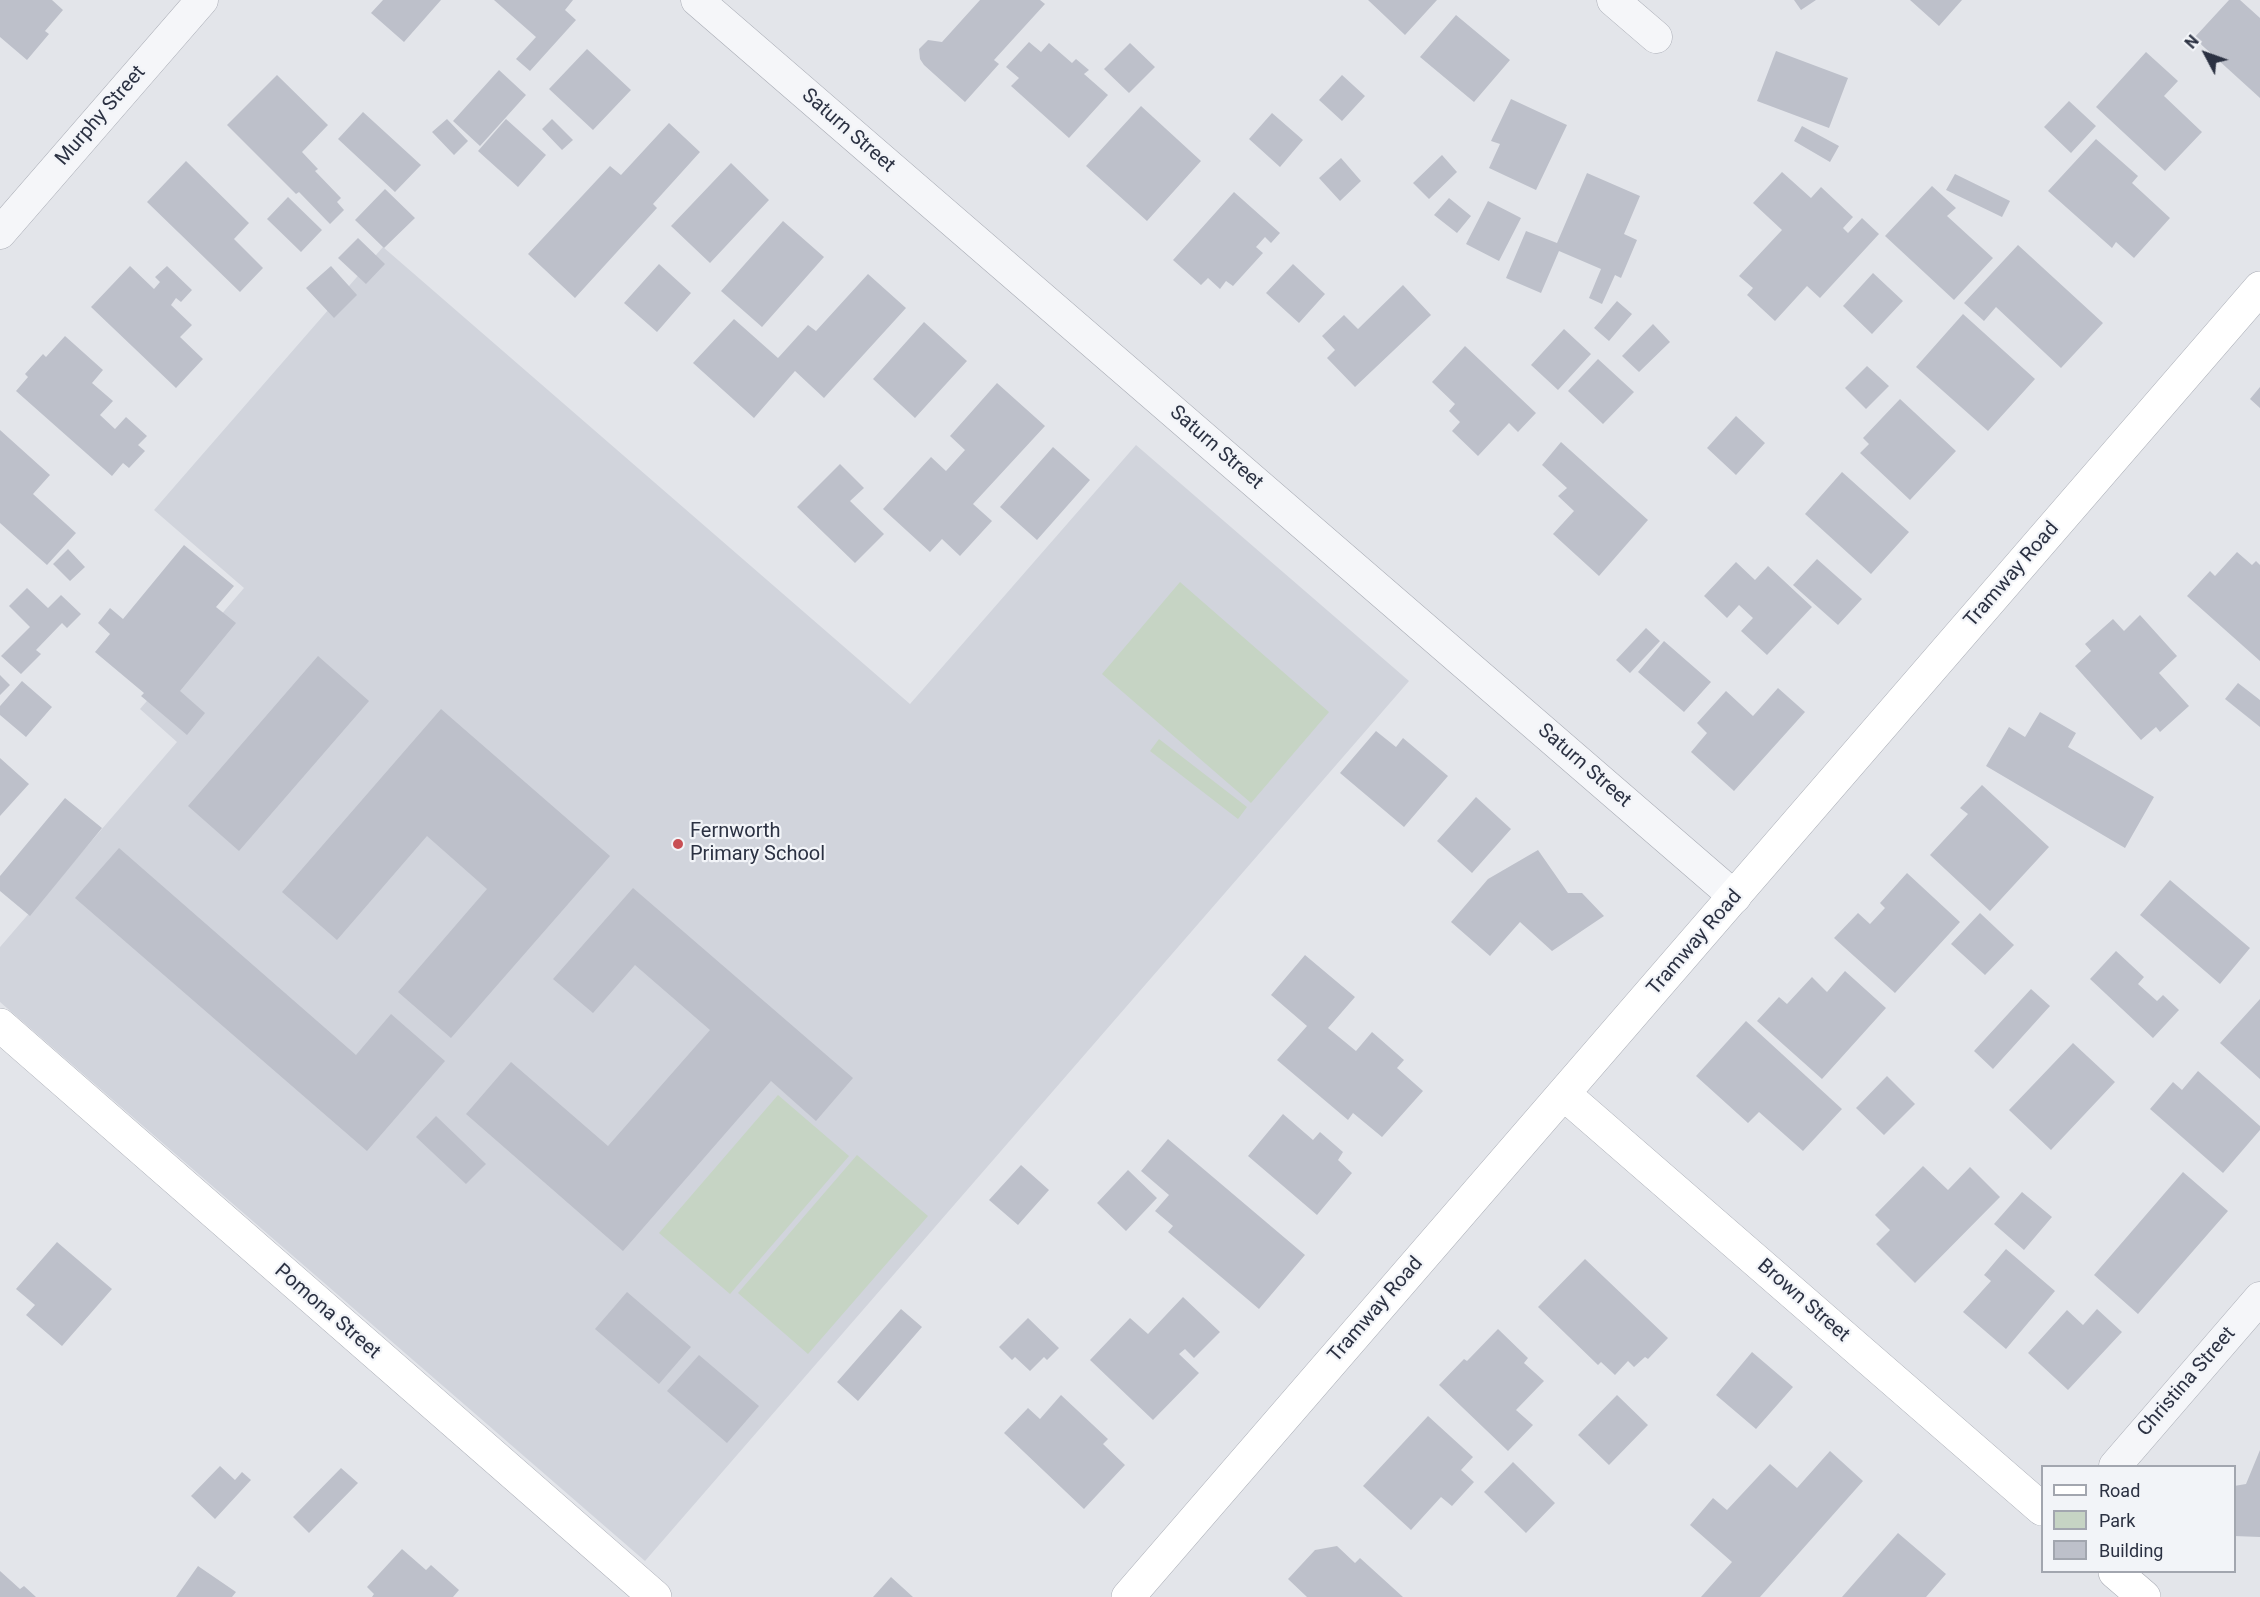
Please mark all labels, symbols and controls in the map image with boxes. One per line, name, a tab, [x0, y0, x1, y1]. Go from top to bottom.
north arrow	[2176, 24, 2236, 84]
text: N	[2181, 31, 2203, 52]
street label: Murphy Street	[51, 61, 151, 171]
street label: Saturn Street	[796, 84, 900, 178]
street label: Saturn Street	[1164, 401, 1268, 495]
street label: Tramway Road	[1960, 517, 2064, 633]
street label: Saturn Street	[1532, 719, 1636, 813]
place label: Fernworth Primary School	[690, 820, 825, 867]
marker: Fernworth Primary School	[671, 837, 685, 851]
street label: Tramway Road	[1643, 885, 1747, 1001]
street label: Tramway Road	[1324, 1252, 1428, 1368]
street label: Brown Street	[1752, 1254, 1854, 1348]
street label: Pomona Street	[269, 1259, 385, 1365]
street label: Christina Street	[2133, 1322, 2241, 1442]
legend	[2041, 1465, 2236, 1573]
text: Road	[2099, 1480, 2140, 1501]
text: Park	[2099, 1510, 2135, 1531]
text: Building	[2099, 1540, 2163, 1561]

